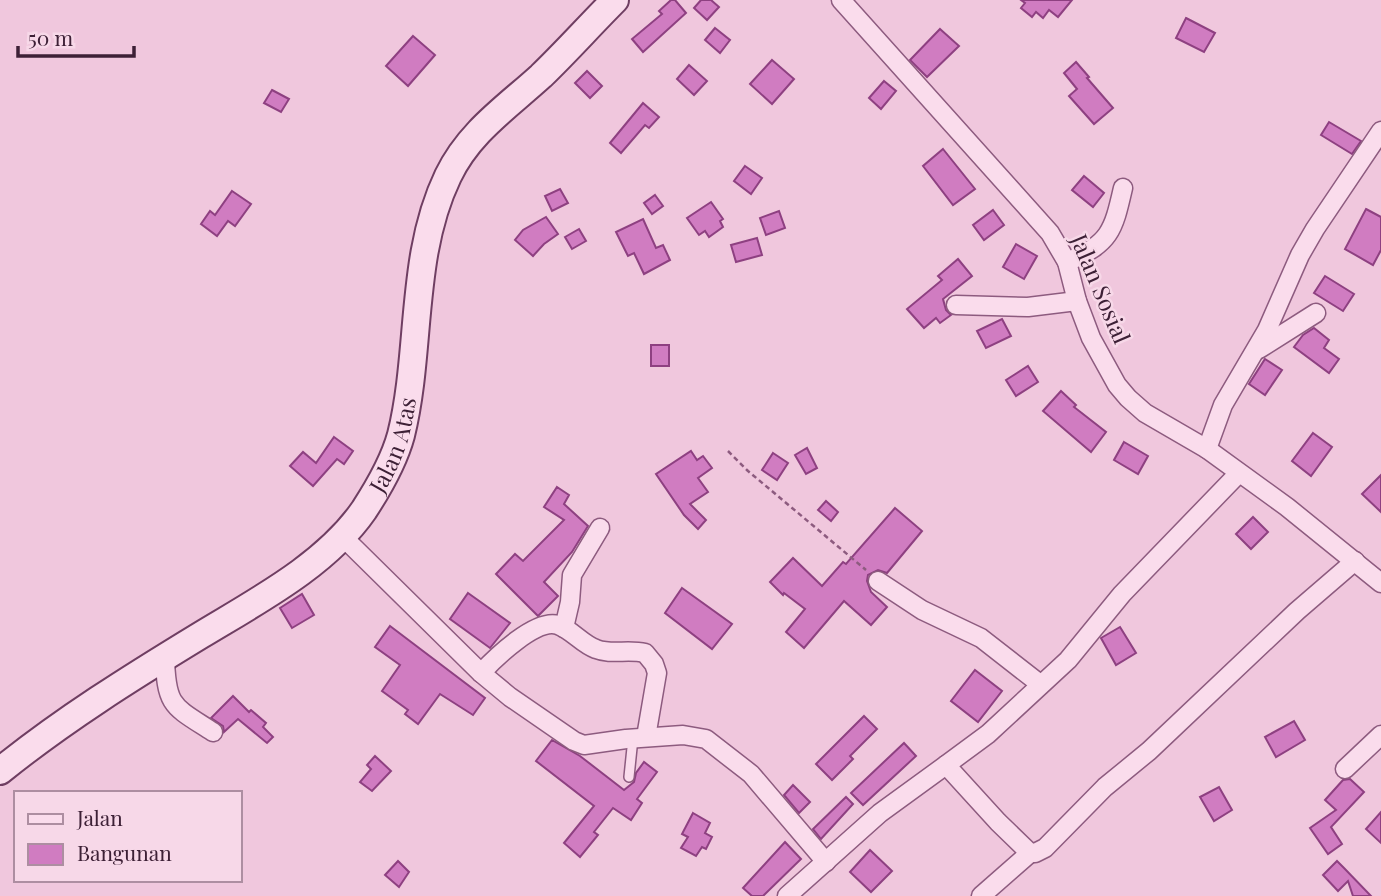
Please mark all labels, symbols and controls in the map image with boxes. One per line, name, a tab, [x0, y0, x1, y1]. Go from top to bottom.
scale bar	[18, 14, 133, 58]
text: 50 m	[28, 23, 74, 51]
street label: Jalan Sosial	[1064, 228, 1138, 348]
street label: Jalan Atas	[361, 395, 422, 499]
legend	[14, 791, 242, 882]
text: Jalan	[76, 803, 123, 831]
text: Bangunan	[77, 838, 172, 866]

